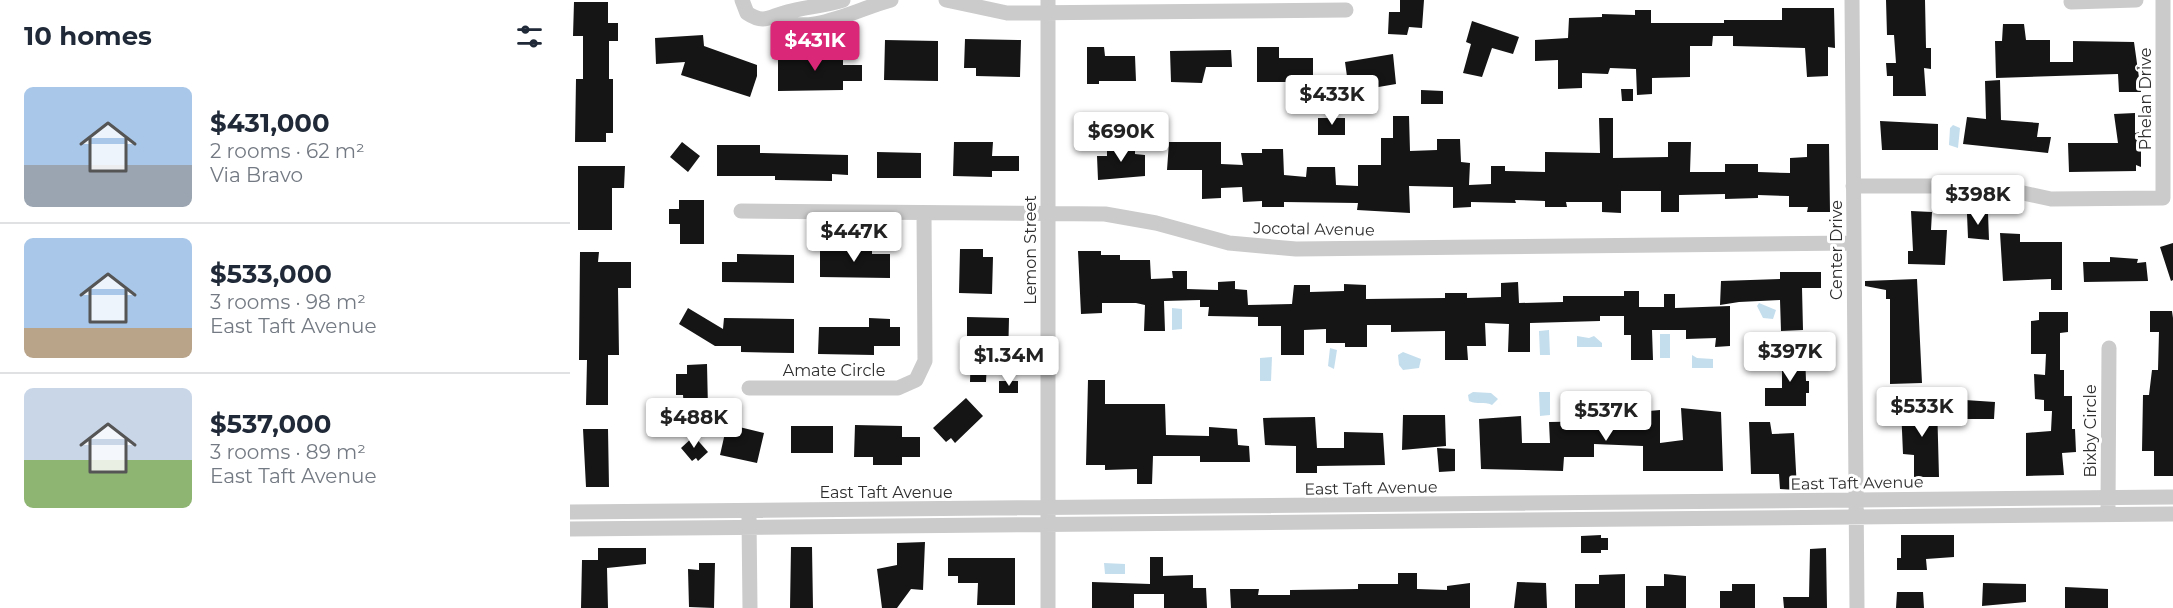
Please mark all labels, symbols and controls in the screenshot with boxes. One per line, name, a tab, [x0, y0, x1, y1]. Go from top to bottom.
text: 10 homes	[24, 20, 152, 52]
icon: filters	[513, 20, 546, 53]
pin: $431K	[773, 21, 857, 72]
text: $431K	[784, 28, 846, 52]
street label: Phelan Drive	[2136, 48, 2155, 150]
pin: $433K	[1290, 75, 1374, 126]
text: $433K	[1300, 82, 1365, 106]
text: $431,000	[210, 107, 330, 139]
icon: home	[72, 111, 144, 183]
pin: $690K	[1079, 112, 1163, 163]
text: $690K	[1088, 119, 1154, 143]
text: 2 rooms · 62 m²	[210, 139, 365, 163]
text: Via Bravo	[210, 163, 303, 187]
pin: $398K	[1936, 175, 2020, 226]
text: $398K	[1945, 182, 2011, 206]
street label: Lemon Street	[1021, 195, 1040, 305]
street label: Center Drive	[1827, 200, 1846, 300]
pin: $447K	[812, 212, 896, 263]
street label: Jocotal Avenue	[1252, 218, 1375, 240]
text: $447K	[821, 219, 887, 243]
text: $533,000	[210, 258, 332, 290]
icon: home	[72, 262, 144, 334]
text: 3 rooms · 98 m²	[210, 290, 366, 314]
text: East Taft Avenue	[210, 314, 376, 338]
pin: $397K	[1748, 332, 1832, 383]
pin: $1.34M	[960, 336, 1058, 387]
text: $397K	[1758, 339, 1822, 363]
text: $1.34M	[974, 343, 1044, 367]
street label: Amate Circle	[783, 361, 885, 380]
street label: Bixby Circle	[2081, 384, 2100, 478]
pin: $533K	[1880, 387, 1964, 438]
pin: $537K	[1564, 391, 1648, 442]
text: $533K	[1891, 394, 1953, 418]
pin: $488K	[652, 398, 736, 449]
text: $537K	[1574, 398, 1638, 422]
text: $488K	[660, 405, 728, 429]
text: $537,000	[210, 408, 331, 440]
icon: home	[72, 412, 144, 484]
text: 3 rooms · 89 m²	[210, 440, 366, 464]
text: East Taft Avenue	[210, 464, 376, 488]
street label: East Taft Avenue	[1790, 472, 1924, 494]
street label: East Taft Avenue	[1304, 477, 1438, 499]
street label: East Taft Avenue	[819, 483, 953, 502]

